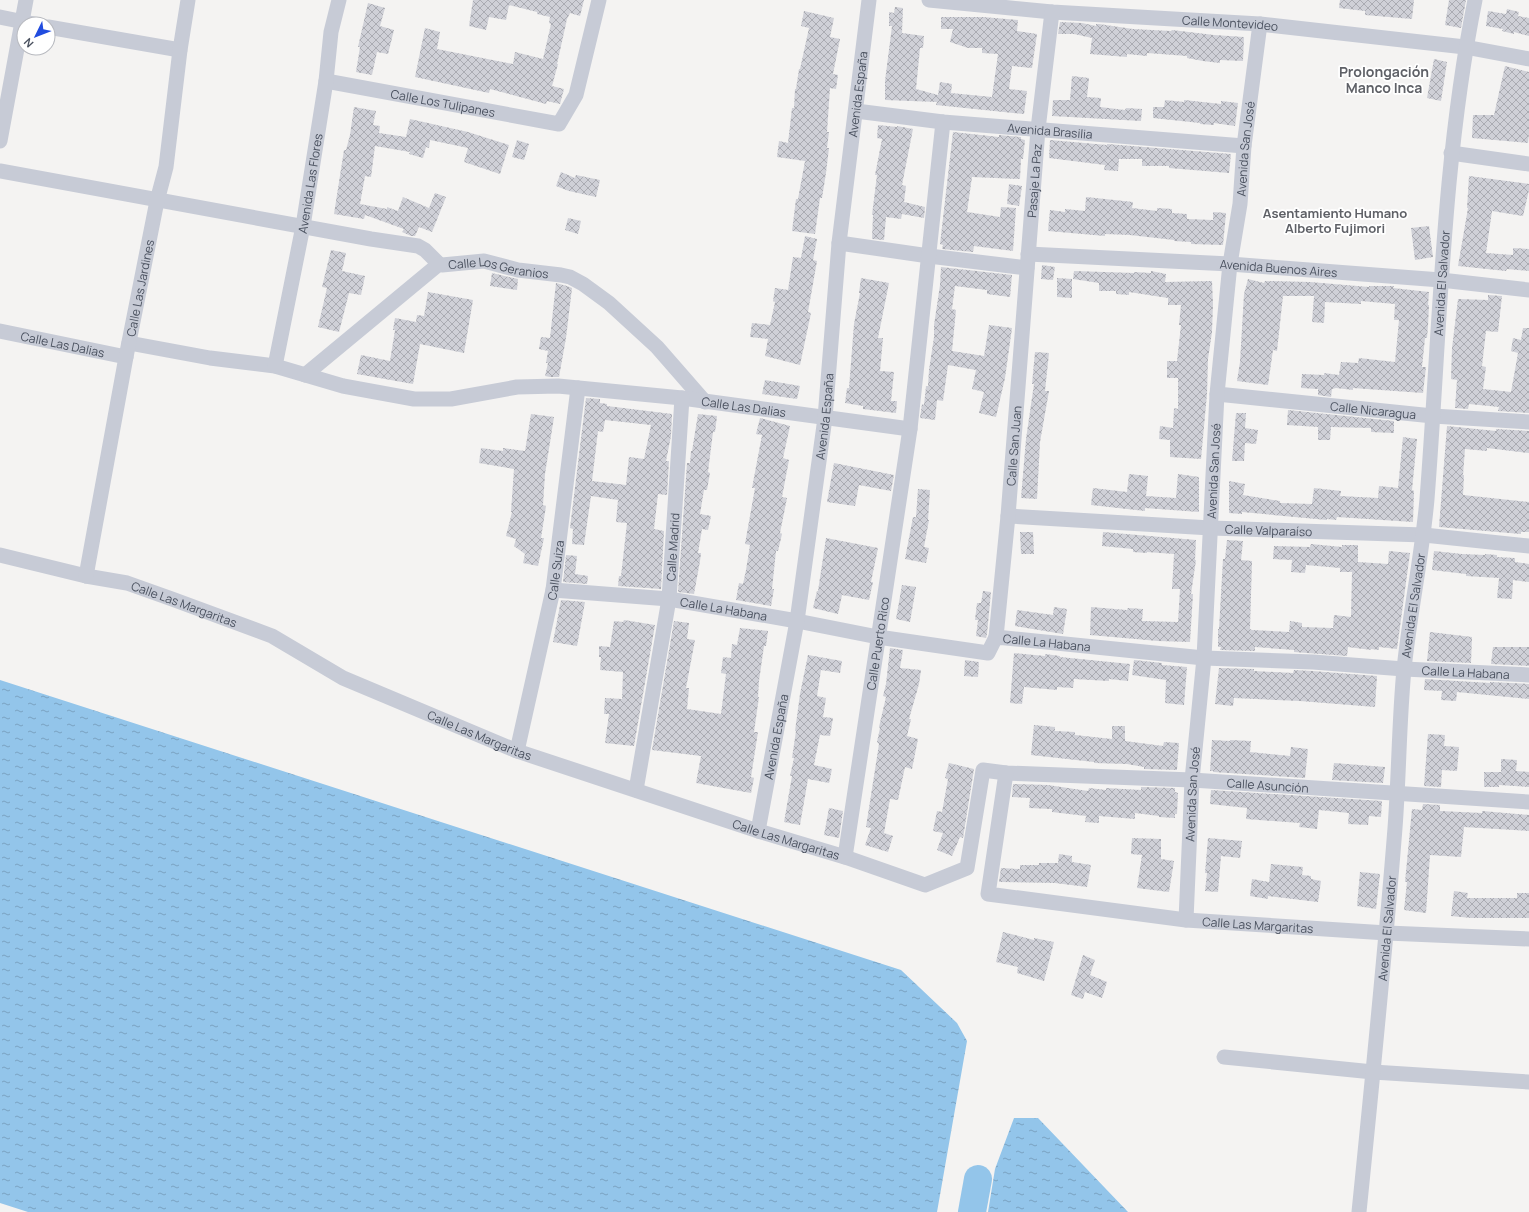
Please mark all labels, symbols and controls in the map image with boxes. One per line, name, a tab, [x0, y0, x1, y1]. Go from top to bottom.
street label: Calle Montevideo	[1182, 11, 1279, 34]
north arrow	[16, 16, 56, 56]
text: N	[20, 35, 37, 51]
street label: Avenida España	[844, 50, 871, 138]
district label: Prolongación Manco Inca	[1339, 62, 1429, 97]
street label: Calle Los Tulipanes	[389, 85, 497, 121]
street label: Avenida San José	[1232, 100, 1258, 197]
street label: Avenida Brasilia	[1007, 119, 1093, 142]
street label: Avenida Las Flores	[293, 132, 326, 235]
street label: Pasaje La Paz	[1023, 143, 1045, 218]
district label: Asentamiento Humano Alberto Fujimori	[1263, 204, 1407, 237]
street label: Avenida El Salvador	[1429, 229, 1453, 336]
street label: Calle Las Jardines	[122, 238, 158, 338]
street label: Calle Los Geranios	[448, 252, 550, 282]
street label: Avenida Buenos Aires	[1219, 255, 1338, 281]
street label: Calle Las Dalias	[19, 327, 106, 361]
street label: Avenida España	[811, 373, 837, 461]
street label: Calle Las Dalias	[700, 392, 787, 421]
street label: Calle Nicaragua	[1329, 397, 1417, 423]
street label: Calle San Juan	[1002, 405, 1025, 487]
street label: Avenida San José	[1202, 423, 1224, 519]
street label: Calle Madrid	[662, 512, 683, 582]
street label: Calle Valparaíso	[1225, 520, 1313, 540]
street label: Calle Suiza	[542, 539, 568, 602]
street label: Avenida El Salvador	[1397, 551, 1429, 659]
street label: Calle Las Margaritas	[129, 577, 240, 631]
street label: Calle La Habana	[679, 593, 769, 624]
street label: Calle Puerto Rico	[862, 596, 893, 691]
street label: Calle La Habana	[1002, 629, 1092, 655]
street label: Calle La Habana	[1421, 661, 1510, 683]
street label: Avenida España	[759, 692, 792, 781]
street label: Calle Las Margaritas	[425, 706, 534, 764]
street label: Avenida San José	[1181, 746, 1204, 842]
street label: Calle Asunción	[1226, 774, 1309, 796]
street label: Calle Las Margaritas	[730, 815, 842, 864]
street label: Avenida El Salvador	[1373, 874, 1400, 982]
street label: Calle Las Margaritas	[1202, 913, 1314, 937]

